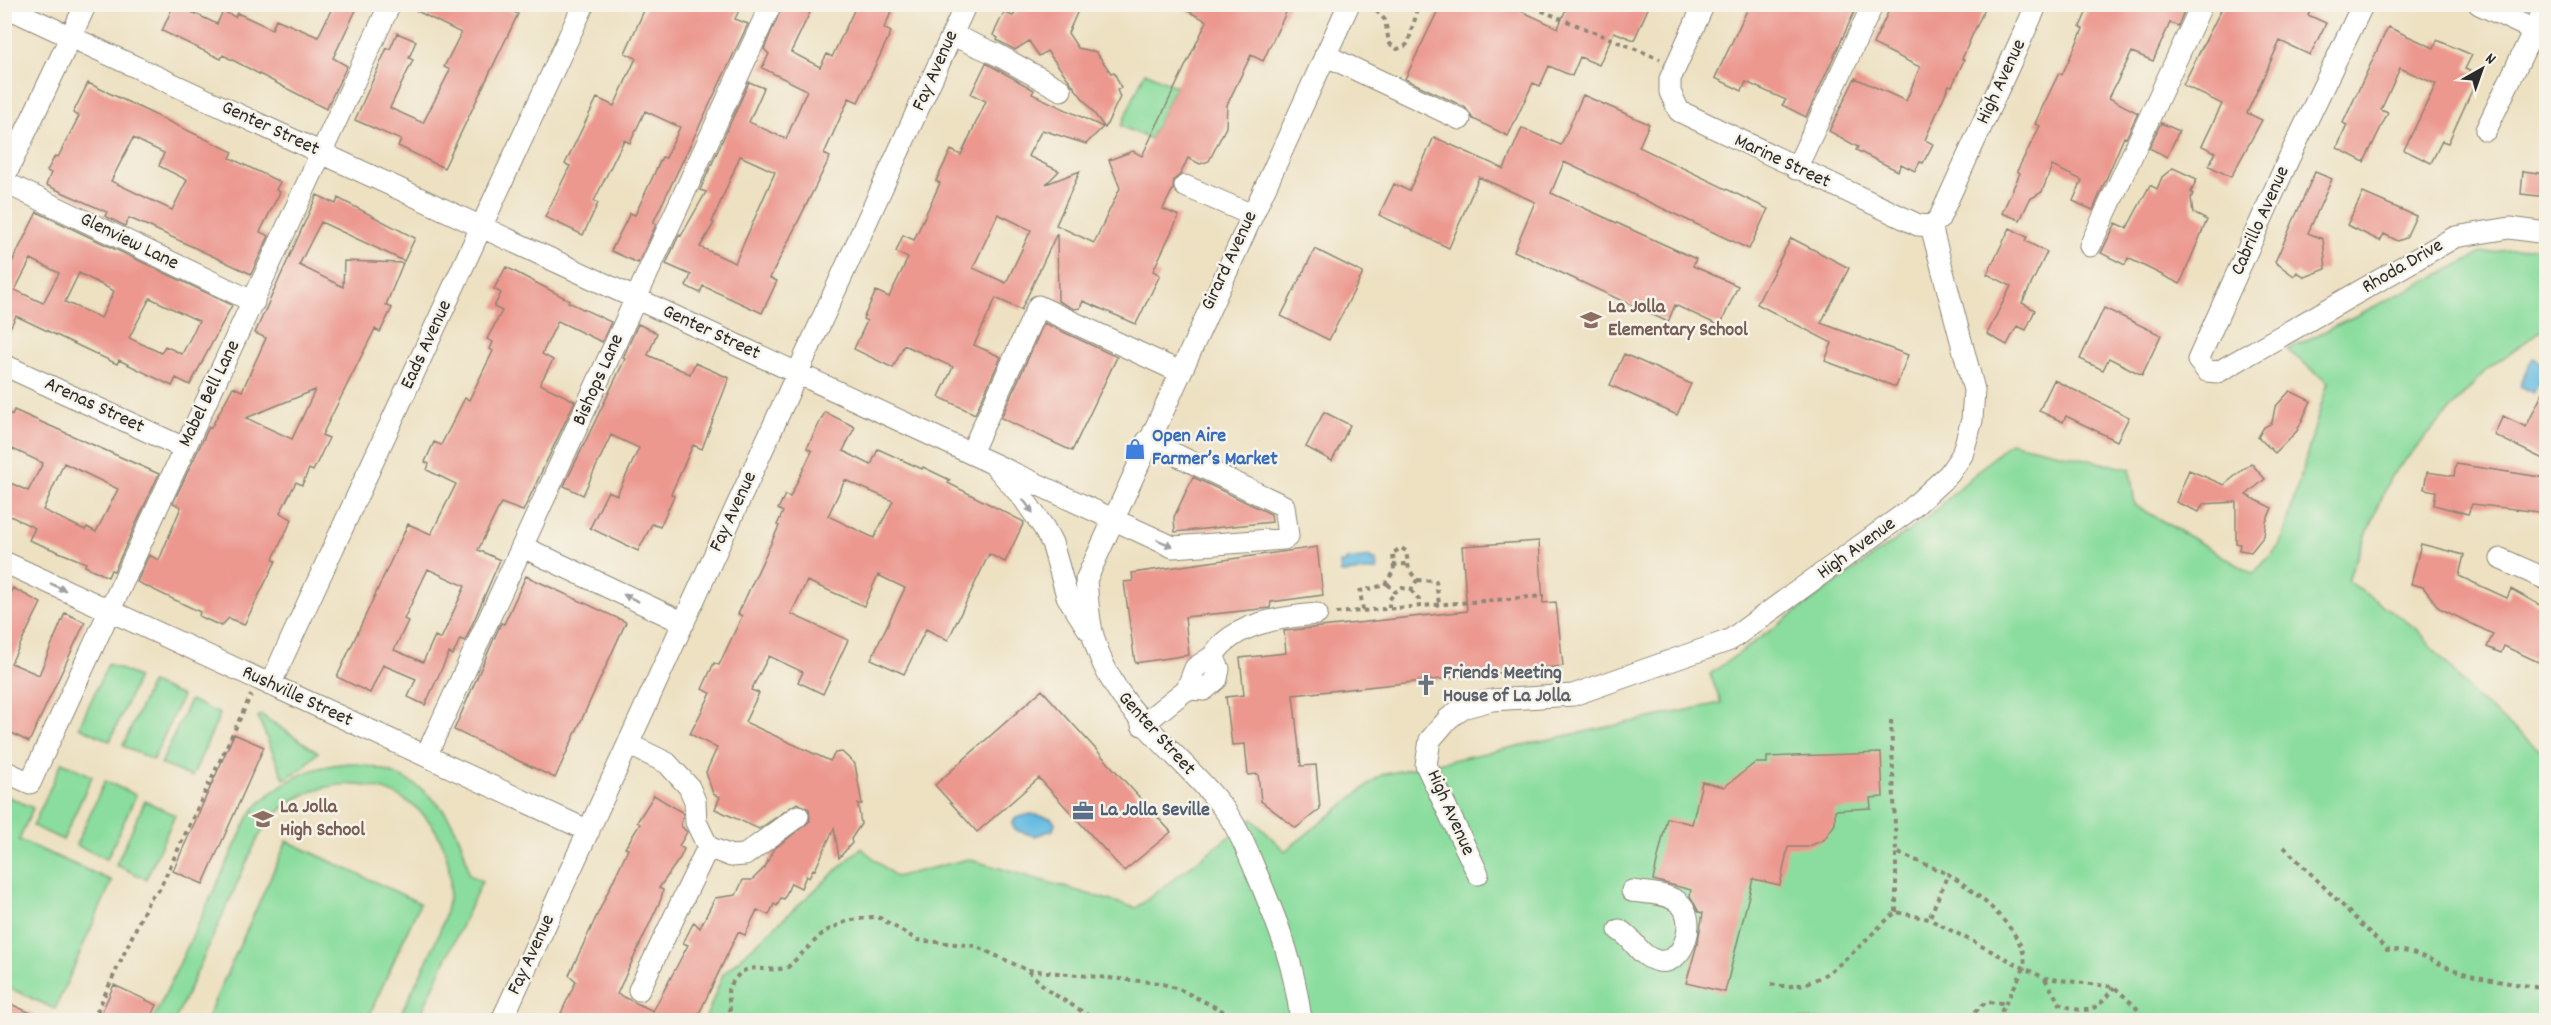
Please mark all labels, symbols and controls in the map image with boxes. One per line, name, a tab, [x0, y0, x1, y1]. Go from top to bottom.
street label: Fay Avenue	[906, 26, 966, 116]
street label: High Avenue	[1970, 35, 2034, 129]
north arrow	[2452, 39, 2512, 99]
text: N	[2480, 48, 2501, 71]
street label: Genter Street	[217, 94, 323, 164]
street label: Marine Street	[1729, 127, 1835, 197]
street label: Cabrillo Avenue	[2224, 162, 2298, 280]
street label: Glenview Lane	[75, 206, 183, 278]
street label: Girard Avenue	[1195, 207, 1265, 315]
street label: Rhoda Drive	[2357, 232, 2449, 302]
place label: La Jolla Elementary School	[1608, 294, 1748, 345]
street label: Eads Avenue	[394, 296, 460, 394]
street label: Genter Street	[658, 298, 764, 368]
school or university icon: La Jolla Elementary School	[1579, 308, 1603, 332]
street label: Bishops Lane	[566, 330, 632, 430]
street label: Mabel Bell Lane	[172, 336, 248, 452]
street label: Arenas Street	[39, 371, 149, 441]
place label: Open Aire Farmer’s Market	[1152, 423, 1278, 474]
shop icon: Open Aire Farmer’s Market	[1123, 437, 1147, 461]
street label: Fay Avenue	[703, 467, 765, 557]
one-way arrow	[1022, 497, 1034, 513]
street label: High Avenue	[1812, 511, 1902, 587]
one-way arrow	[1156, 538, 1174, 548]
one-way arrow	[49, 582, 66, 591]
one-way arrow	[623, 593, 640, 602]
street label: Rushville Street	[237, 659, 357, 735]
place label: Friends Meeting House of La Jolla	[1443, 660, 1571, 711]
church icon: Friends Meeting House of La Jolla	[1414, 673, 1438, 697]
street label: Genter Street	[1110, 686, 1202, 782]
street label: High Avenue	[1419, 766, 1481, 860]
place label: La Jolla High School	[280, 794, 365, 845]
place label: La Jolla Seville	[1100, 797, 1210, 825]
office icon: La Jolla Seville	[1071, 799, 1095, 823]
school or university icon: La Jolla High School	[251, 807, 275, 831]
street label: Fay Avenue	[501, 910, 563, 1000]

